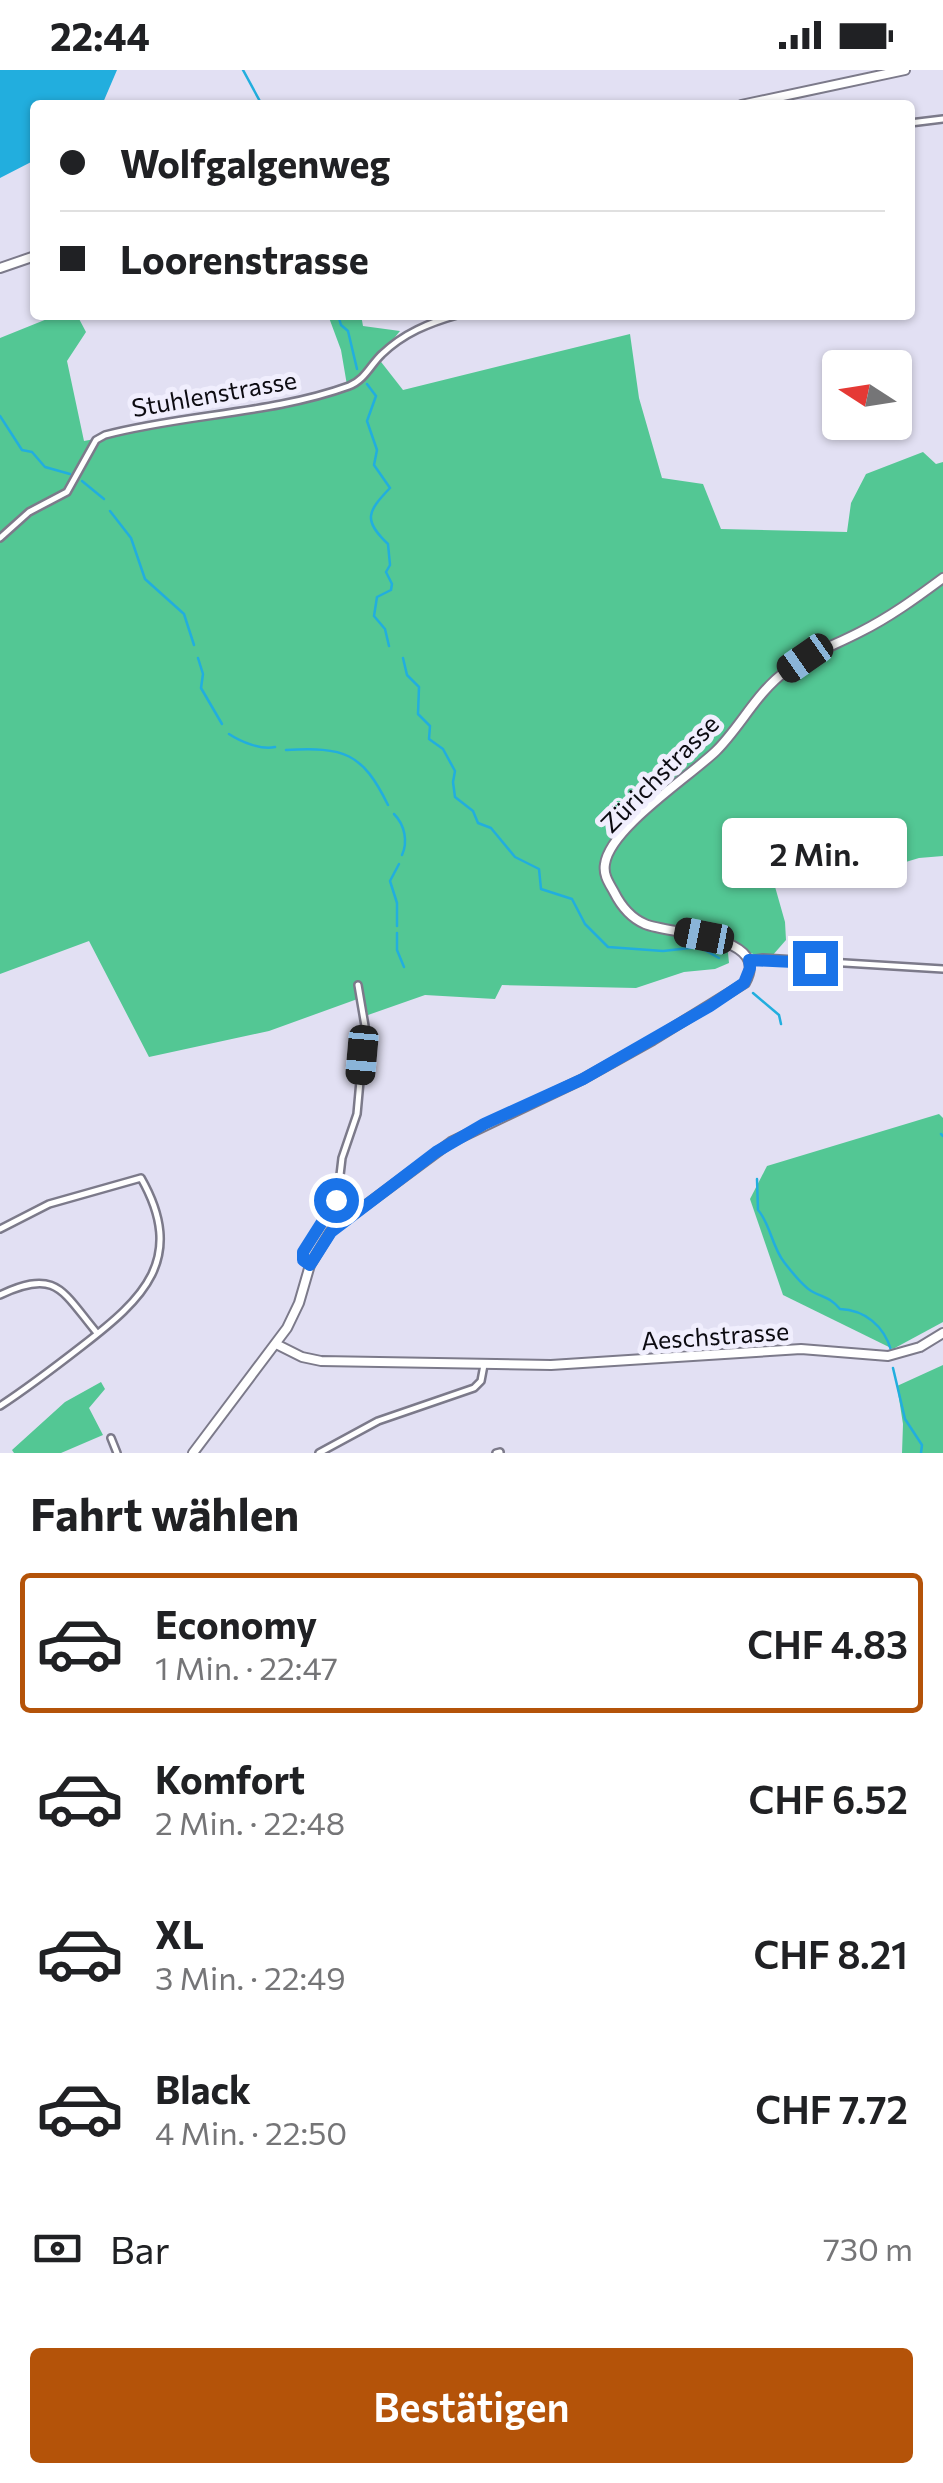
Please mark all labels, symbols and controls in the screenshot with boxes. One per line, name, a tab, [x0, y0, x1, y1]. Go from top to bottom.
text: 22:44	[50, 12, 150, 59]
text: Wolfgalgenweg	[120, 139, 391, 186]
text: Loorenstrasse	[120, 235, 369, 282]
north arrow	[822, 350, 912, 440]
map controls	[822, 350, 912, 440]
street label: Stuhlenstrasse	[129, 364, 299, 422]
car	[772, 629, 838, 687]
street label: Zürichstrasse	[594, 708, 724, 838]
callout: 2 Min.	[722, 818, 908, 888]
text: 2 Min.	[769, 833, 860, 873]
car	[672, 916, 736, 956]
route end	[793, 941, 838, 986]
car	[344, 1024, 380, 1086]
route start	[314, 1178, 359, 1223]
street label: Aeschstrasse	[640, 1315, 790, 1355]
text: Fahrt wählen	[30, 1485, 299, 1540]
icon: car	[35, 1598, 125, 1688]
text: Economy	[155, 1600, 317, 1647]
text: CHF 4.83	[747, 1620, 908, 1667]
text: 1 Min. · 22:47	[155, 1647, 338, 1687]
icon: car	[35, 1753, 125, 1843]
text: Komfort	[155, 1755, 305, 1802]
text: CHF 6.52	[748, 1775, 908, 1822]
text: 2 Min. · 22:48	[155, 1802, 345, 1842]
icon: car	[35, 1908, 125, 1998]
text: XL	[155, 1910, 204, 1957]
text: CHF 8.21	[754, 1930, 908, 1977]
text: 3 Min. · 22:49	[155, 1957, 346, 1997]
icon: car	[35, 2063, 125, 2153]
text: Black	[155, 2065, 251, 2112]
text: CHF 7.72	[755, 2085, 908, 2132]
text: 4 Min. · 22:50	[155, 2112, 347, 2152]
icon: cash	[30, 2221, 85, 2276]
text: Bar	[110, 2225, 170, 2272]
text: 730 m	[823, 2228, 913, 2268]
button: Bestätigen	[30, 2348, 913, 2463]

